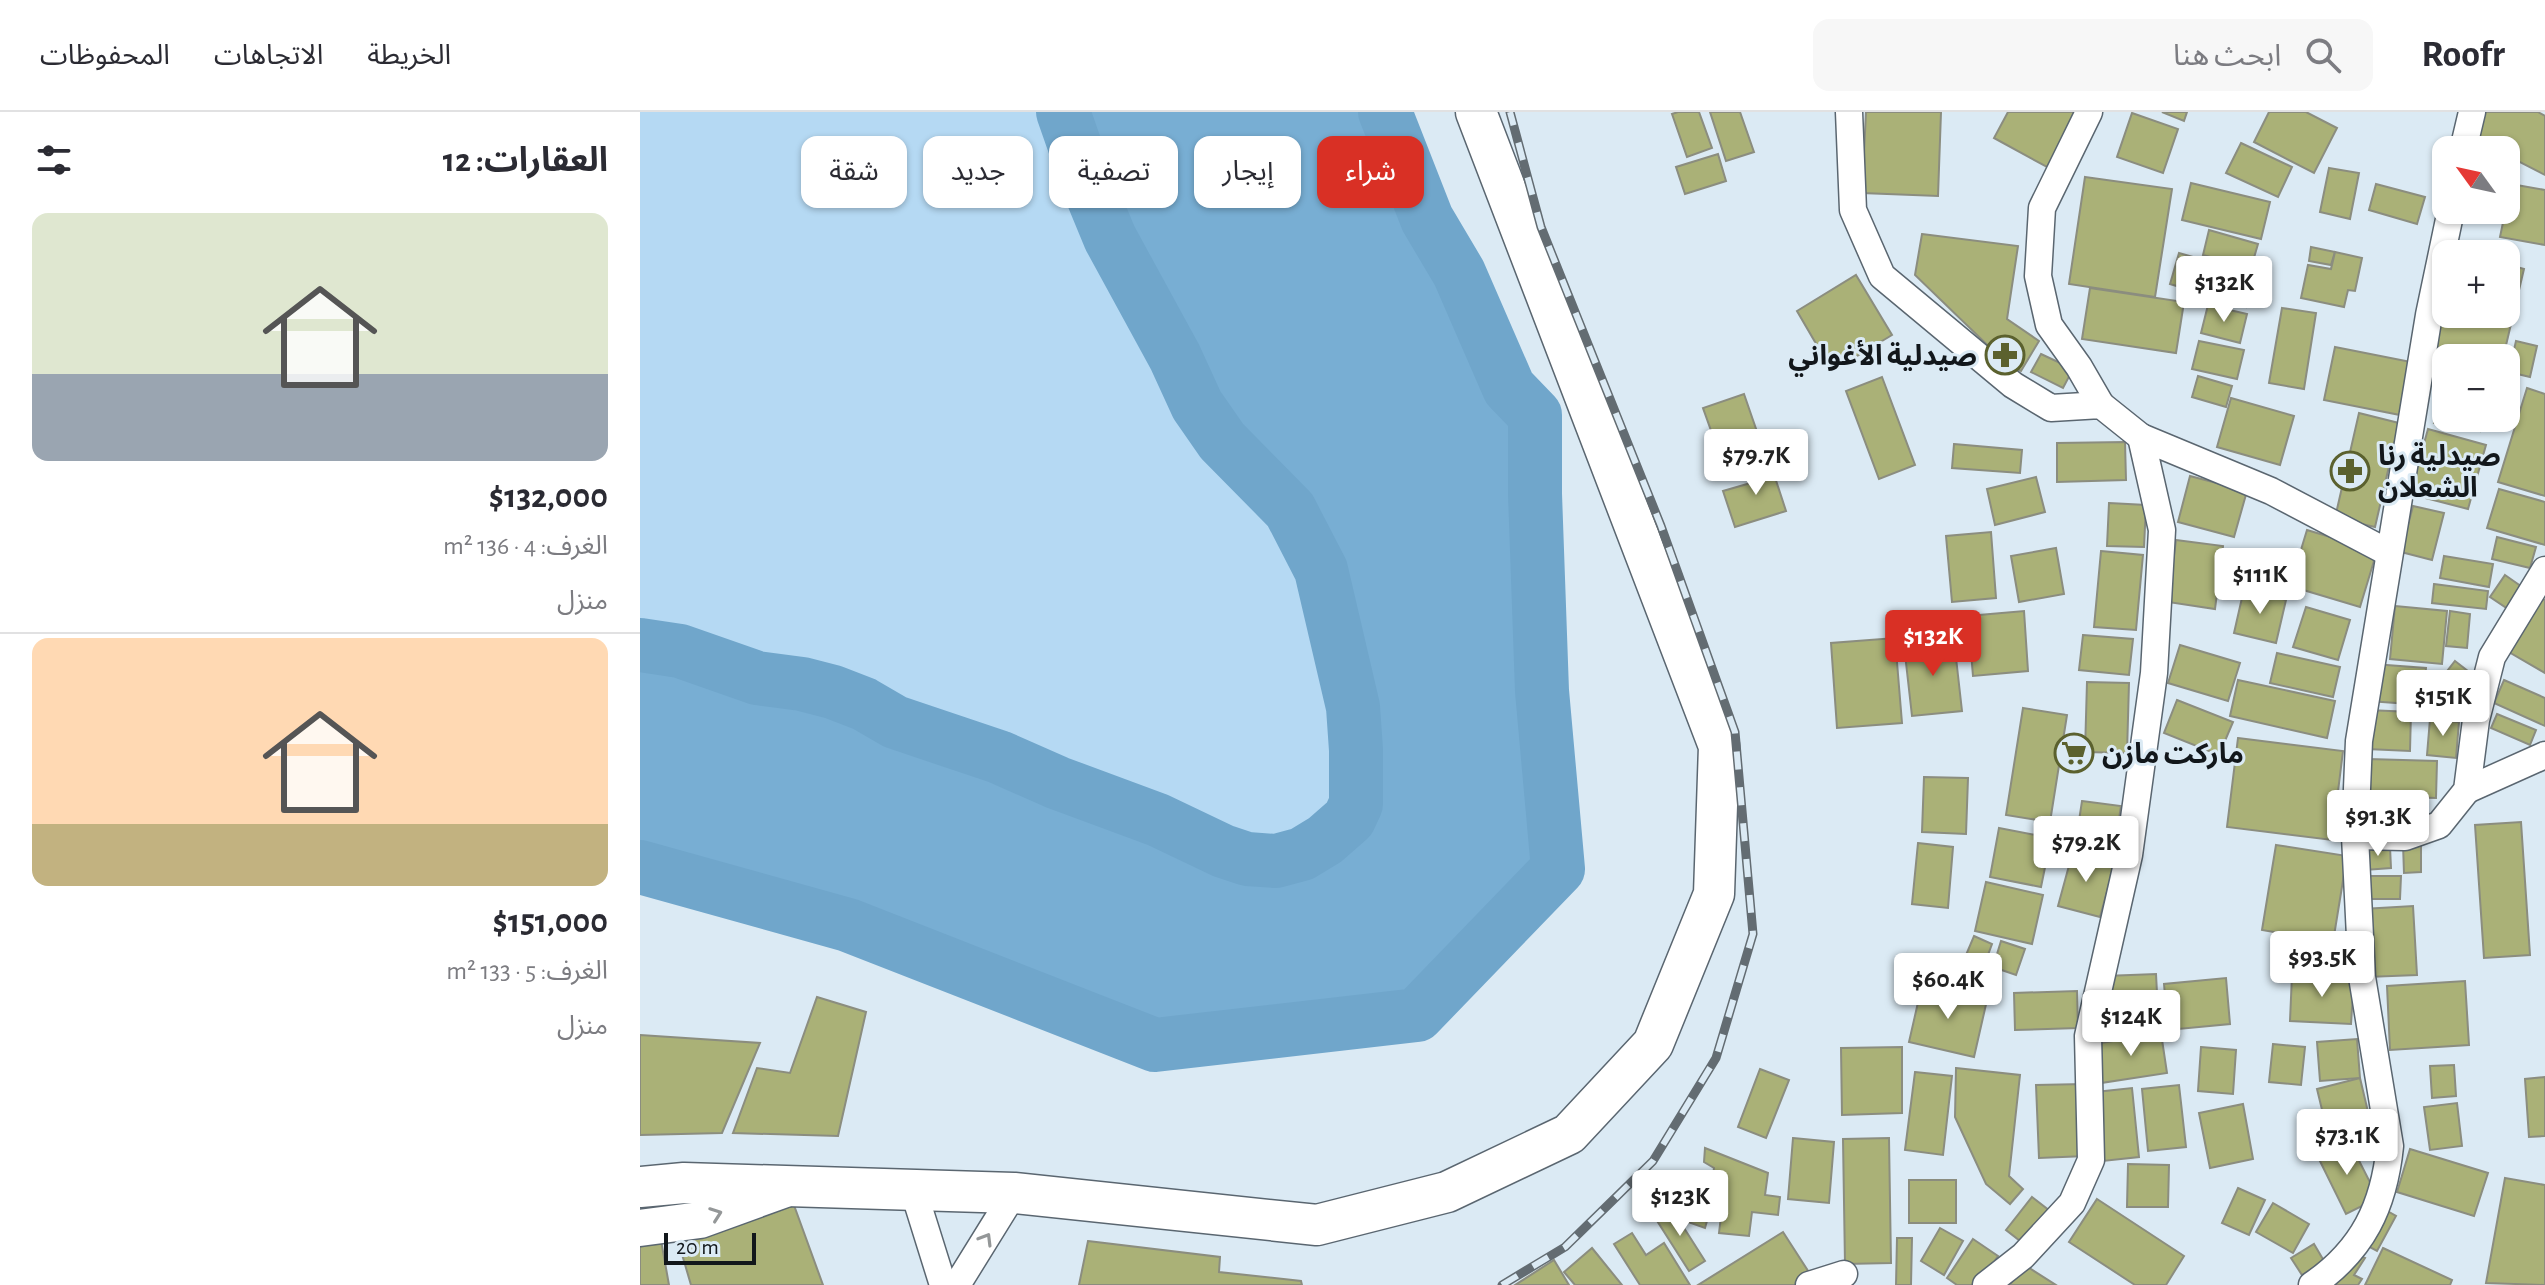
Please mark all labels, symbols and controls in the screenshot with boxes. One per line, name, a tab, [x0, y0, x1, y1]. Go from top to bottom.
search box	[1813, 19, 2373, 91]
icon: search	[2301, 33, 2345, 77]
text: Roofr	[2421, 36, 2505, 74]
text: ابحث هنا	[2173, 41, 2281, 71]
text: المحفوظات	[40, 42, 170, 70]
text: الاتجاهات	[214, 42, 323, 70]
text: الخريطة	[367, 42, 451, 70]
chip: شقة	[801, 136, 907, 208]
chip: جديد	[923, 136, 1033, 208]
chip: تصفية	[1049, 136, 1178, 208]
chip: إيجار	[1194, 136, 1301, 208]
chip: شراء	[1317, 136, 1424, 208]
north arrow	[2432, 136, 2520, 224]
map controls	[2432, 136, 2520, 432]
icon: filters	[32, 138, 76, 182]
text: العقارات: 12	[443, 144, 608, 178]
button: +	[2432, 240, 2520, 328]
pin: $132K	[2168, 256, 2280, 324]
icon: home	[248, 265, 392, 409]
text: $132K	[2194, 269, 2254, 295]
pharmacy icon: صيدلية الأغواني	[1984, 334, 2026, 376]
place label: صيدلية الأغواني	[1788, 339, 1977, 377]
button: −	[2432, 344, 2520, 432]
pin: $79.7K	[1691, 429, 1821, 497]
text: $79.7K	[1722, 442, 1790, 468]
place label: صيدلية رنا الشعلان	[2378, 442, 2501, 503]
pharmacy icon: صيدلية رنا الشعلان	[2329, 450, 2371, 492]
text: $132,000	[489, 480, 608, 514]
text: الغرف: 4 · 136 m²	[443, 533, 608, 559]
pin: $111K	[2204, 548, 2316, 616]
text: $111K	[2233, 561, 2287, 587]
text: منزل	[557, 588, 608, 614]
pin: $132K	[1877, 610, 1989, 678]
text: $132K	[1903, 623, 1963, 649]
pin: $151K	[2387, 670, 2499, 738]
text: $151K	[2415, 683, 2471, 709]
icon: home	[248, 690, 392, 834]
supermarket icon: ماركت مازن	[2053, 732, 2095, 774]
place label: ماركت مازن	[2102, 741, 2244, 770]
pin: $91.3K	[2313, 790, 2443, 858]
text: $91.3K	[2345, 803, 2411, 829]
pin: $79.2K	[2021, 816, 2151, 884]
text: $79.2K	[2052, 829, 2120, 855]
text: $151,000	[493, 905, 608, 939]
pin: $93.5K	[2257, 931, 2387, 999]
text: $93.5K	[2288, 944, 2356, 970]
pin: $60.4K	[1883, 953, 2013, 1021]
text: الغرف: 5 · 133 m²	[446, 958, 608, 984]
text: $60.4K	[1912, 966, 1984, 992]
pin: $124K	[2075, 990, 2187, 1058]
text: $124K	[2100, 1003, 2162, 1029]
text: منزل	[557, 1013, 608, 1039]
pin: $73.1K	[2282, 1109, 2412, 1177]
text: $73.1K	[2315, 1122, 2379, 1148]
pin: $123K	[1624, 1170, 1736, 1238]
text: $123K	[1650, 1183, 1710, 1209]
one-way arrow	[709, 1207, 723, 1224]
scale bar	[664, 1229, 756, 1265]
one-way arrow	[976, 1233, 991, 1248]
text: 20 m	[676, 1236, 719, 1258]

